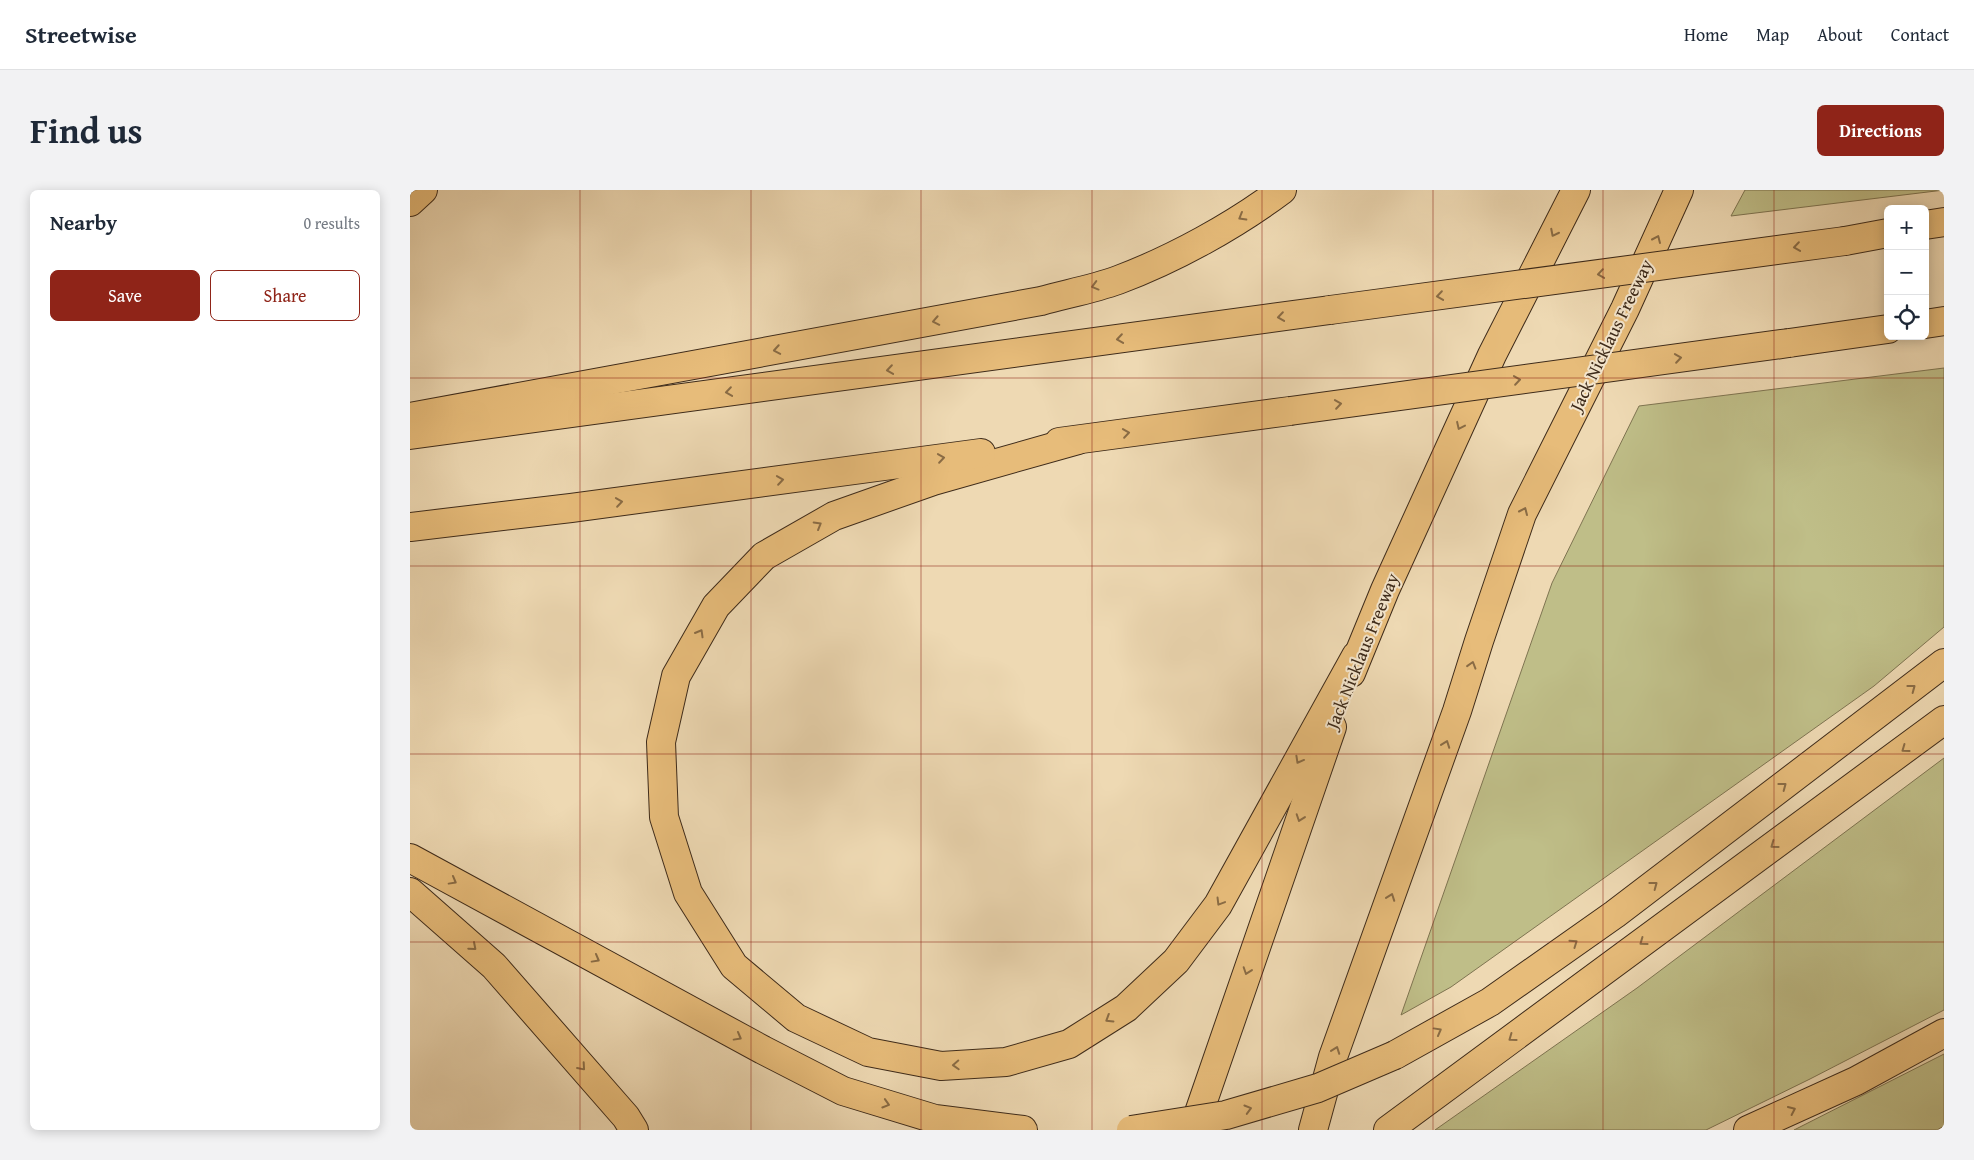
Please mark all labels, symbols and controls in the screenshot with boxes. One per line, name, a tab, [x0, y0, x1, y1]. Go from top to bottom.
text: Streetwise	[25, 17, 137, 52]
text: Home	[1684, 21, 1728, 48]
text: Map	[1756, 21, 1789, 48]
text: About	[1817, 21, 1863, 48]
text: Contact	[1891, 21, 1949, 48]
text: Find us	[30, 105, 143, 156]
button: Directions	[1817, 105, 1944, 156]
map controls	[1884, 205, 1929, 340]
button: +	[1884, 205, 1929, 250]
text: Nearby	[50, 207, 117, 238]
text: 0 results	[303, 211, 360, 235]
one-way arrow	[1238, 211, 1247, 221]
one-way arrow	[1550, 228, 1560, 237]
one-way arrow	[1651, 235, 1661, 244]
one-way arrow	[1792, 241, 1800, 252]
button: −	[1884, 250, 1929, 295]
street label: Jack Nicklaus Freeway	[1562, 255, 1660, 417]
one-way arrow	[1597, 268, 1605, 279]
button: Save	[50, 270, 200, 321]
button: Share	[210, 270, 360, 321]
one-way arrow	[1091, 280, 1099, 291]
one-way arrow	[1435, 290, 1444, 300]
button: locate	[1884, 295, 1929, 340]
one-way arrow	[1277, 311, 1285, 322]
one-way arrow	[932, 315, 941, 325]
one-way arrow	[1116, 333, 1124, 344]
one-way arrow	[772, 345, 781, 355]
one-way arrow	[1674, 353, 1682, 364]
one-way arrow	[886, 364, 894, 375]
one-way arrow	[1513, 375, 1521, 386]
one-way arrow	[725, 386, 733, 397]
one-way arrow	[1335, 399, 1343, 410]
one-way arrow	[1455, 421, 1466, 430]
one-way arrow	[1122, 428, 1130, 439]
one-way arrow	[937, 453, 945, 464]
one-way arrow	[776, 475, 784, 486]
one-way arrow	[615, 497, 623, 508]
one-way arrow	[1518, 507, 1529, 516]
one-way arrow	[812, 522, 821, 532]
street label: Jack Nicklaus Freeway	[1318, 569, 1406, 735]
one-way arrow	[694, 630, 704, 639]
one-way arrow	[1466, 661, 1476, 669]
one-way arrow	[1906, 685, 1915, 693]
one-way arrow	[1440, 740, 1450, 748]
one-way arrow	[1901, 743, 1911, 752]
one-way arrow	[1295, 754, 1305, 763]
one-way arrow	[1777, 784, 1786, 792]
one-way arrow	[1296, 813, 1306, 821]
one-way arrow	[1771, 840, 1780, 848]
one-way arrow	[447, 875, 456, 885]
one-way arrow	[1648, 882, 1658, 891]
one-way arrow	[1385, 893, 1395, 901]
one-way arrow	[1216, 896, 1226, 905]
one-way arrow	[1639, 936, 1649, 945]
one-way arrow	[1568, 940, 1578, 949]
one-way arrow	[467, 942, 476, 951]
one-way arrow	[590, 953, 599, 963]
one-way arrow	[1243, 967, 1253, 975]
one-way arrow	[1105, 1012, 1114, 1022]
one-way arrow	[1433, 1028, 1442, 1038]
one-way arrow	[733, 1031, 742, 1041]
one-way arrow	[1508, 1032, 1518, 1041]
one-way arrow	[1330, 1046, 1340, 1054]
one-way arrow	[952, 1059, 960, 1070]
one-way arrow	[577, 1061, 585, 1070]
one-way arrow	[881, 1098, 889, 1108]
one-way arrow	[1243, 1104, 1252, 1115]
one-way arrow	[1787, 1105, 1796, 1116]

